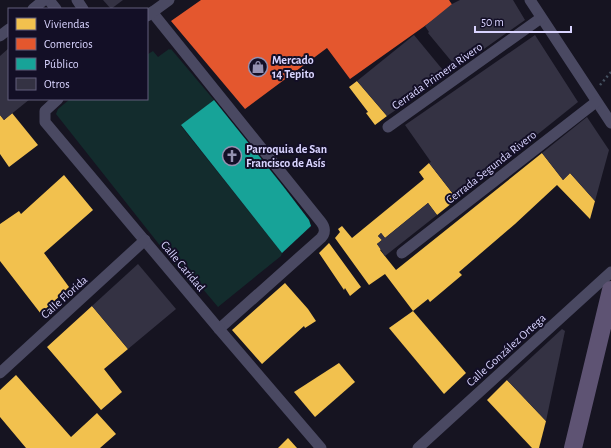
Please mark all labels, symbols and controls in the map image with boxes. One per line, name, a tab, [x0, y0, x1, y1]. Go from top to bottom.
legend	[8, 8, 148, 100]
scale bar	[475, 8, 571, 34]
text: 50 m	[481, 16, 504, 28]
text: Viviendas	[44, 18, 90, 30]
text: Comercios	[44, 38, 93, 50]
street label: Cerrada Primera Rivero	[390, 40, 485, 112]
place label: Mercado 14 Tepito	[272, 54, 314, 80]
shop icon: Mercado 14 Tepito	[247, 56, 269, 78]
text: Público	[44, 58, 79, 70]
text: Otros	[44, 78, 70, 90]
street label: Cerrada Segunda Rivero	[444, 128, 538, 206]
place label: Parroquia de San Francisco de Asís	[246, 143, 327, 169]
church icon: Parroquia de San Francisco de Asís	[221, 145, 243, 167]
street label: Calle Caridad	[159, 239, 207, 293]
street label: Calle Florida	[39, 273, 90, 321]
street label: Calle González Ortega	[464, 311, 548, 389]

